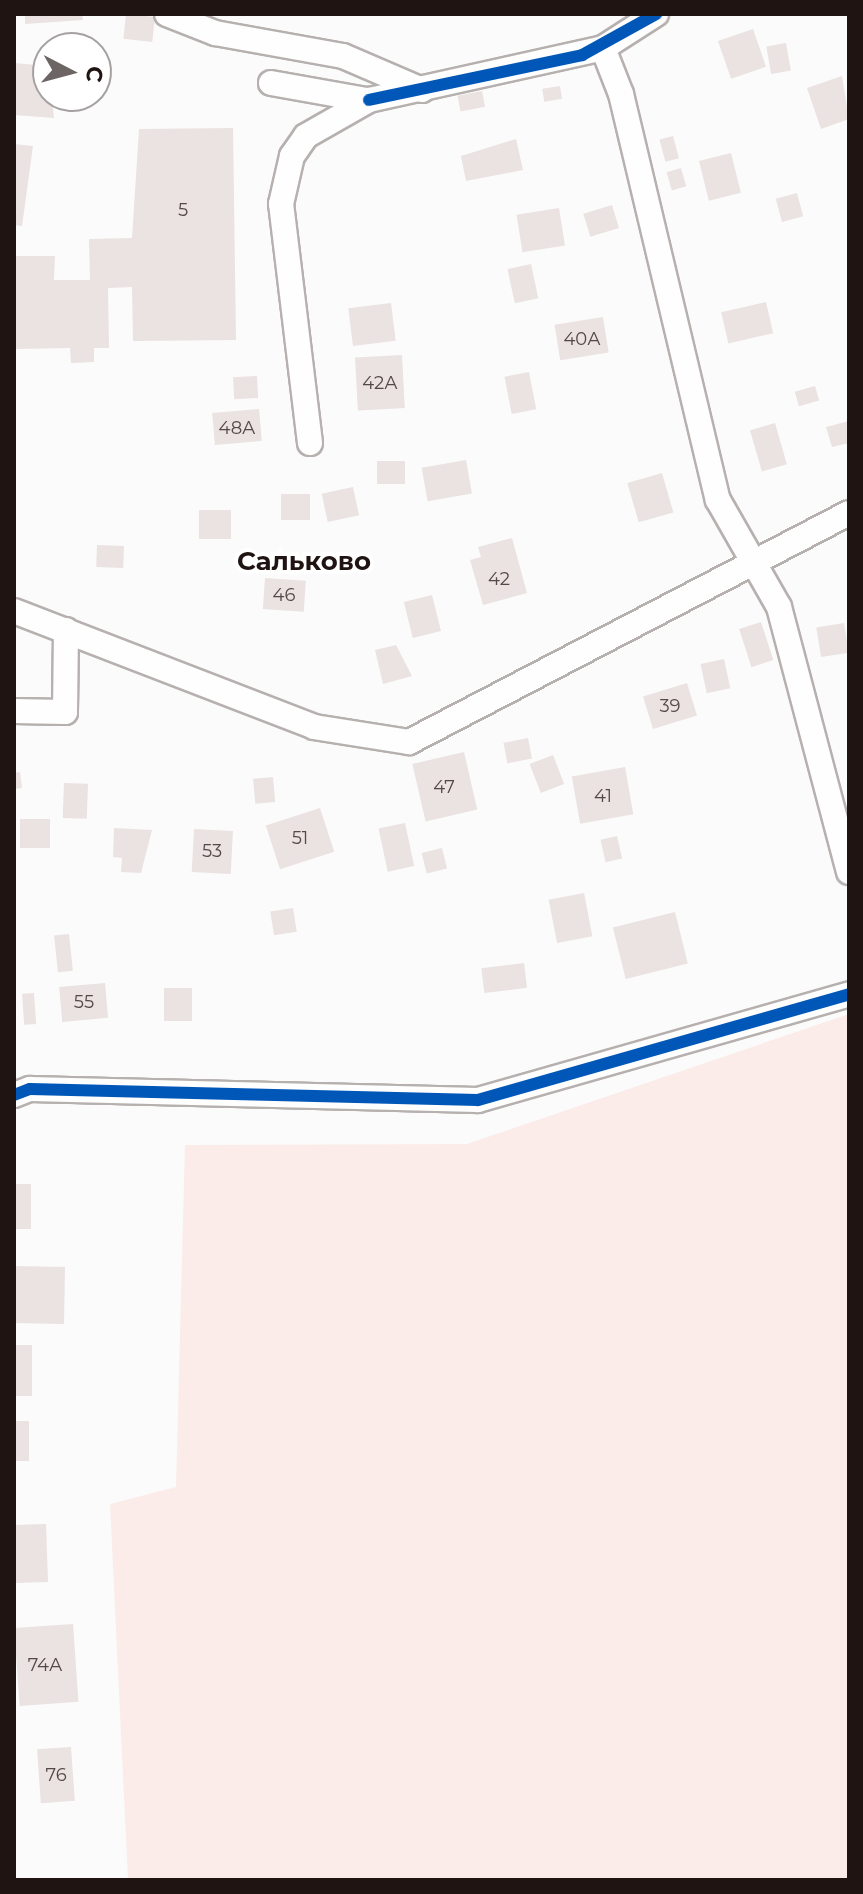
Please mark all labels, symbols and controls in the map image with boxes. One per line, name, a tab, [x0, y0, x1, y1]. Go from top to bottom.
north arrow	[32, 32, 112, 112]
text: С	[80, 65, 109, 84]
house number: 5	[178, 199, 188, 221]
house number: 40А	[563, 328, 601, 350]
house number: 42А	[362, 372, 398, 394]
house number: 48А	[219, 417, 255, 439]
district label: Сальково	[237, 546, 371, 578]
house number: 42	[488, 568, 510, 590]
house number: 46	[273, 584, 295, 606]
house number: 39	[659, 695, 681, 717]
house number: 47	[433, 776, 455, 798]
house number: 41	[594, 785, 612, 807]
house number: 51	[292, 827, 308, 849]
house number: 53	[202, 840, 222, 862]
house number: 55	[74, 991, 94, 1013]
house number: 74А	[28, 1654, 62, 1676]
house number: 76	[45, 1764, 67, 1786]

